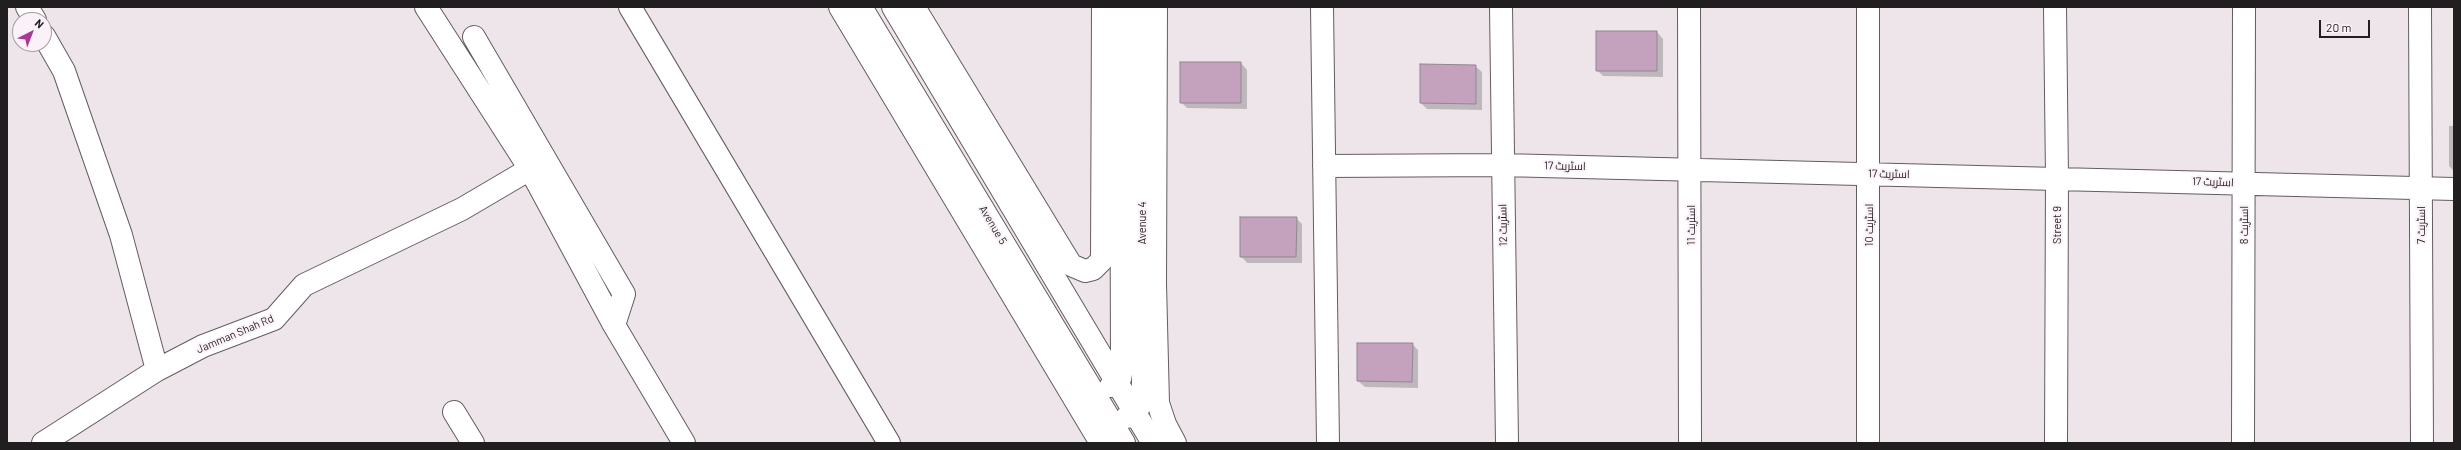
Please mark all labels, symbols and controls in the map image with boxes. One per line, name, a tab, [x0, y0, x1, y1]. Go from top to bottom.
north arrow	[12, 12, 52, 52]
scale bar	[2321, 12, 2372, 38]
text: N	[33, 16, 47, 31]
text: 20 m	[2326, 20, 2352, 34]
street label: اسٹریٹ 17	[1544, 159, 1586, 173]
street label: اسٹریٹ 17	[1868, 167, 1910, 181]
street label: اسٹریٹ 17	[2192, 175, 2234, 189]
street label: Avenue 4	[1135, 201, 1149, 245]
street label: Avenue 5	[976, 203, 1010, 247]
street label: اسٹریٹ 12	[1496, 204, 1510, 246]
street label: اسٹریٹ 10	[1862, 204, 1876, 246]
street label: اسٹریٹ 11	[1684, 205, 1698, 245]
street label: Street 9	[2050, 206, 2064, 244]
street label: اسٹریٹ 8	[2237, 206, 2251, 244]
street label: اسٹریٹ 7	[2414, 206, 2428, 244]
street label: Jamman Shah Rd	[194, 312, 276, 356]

